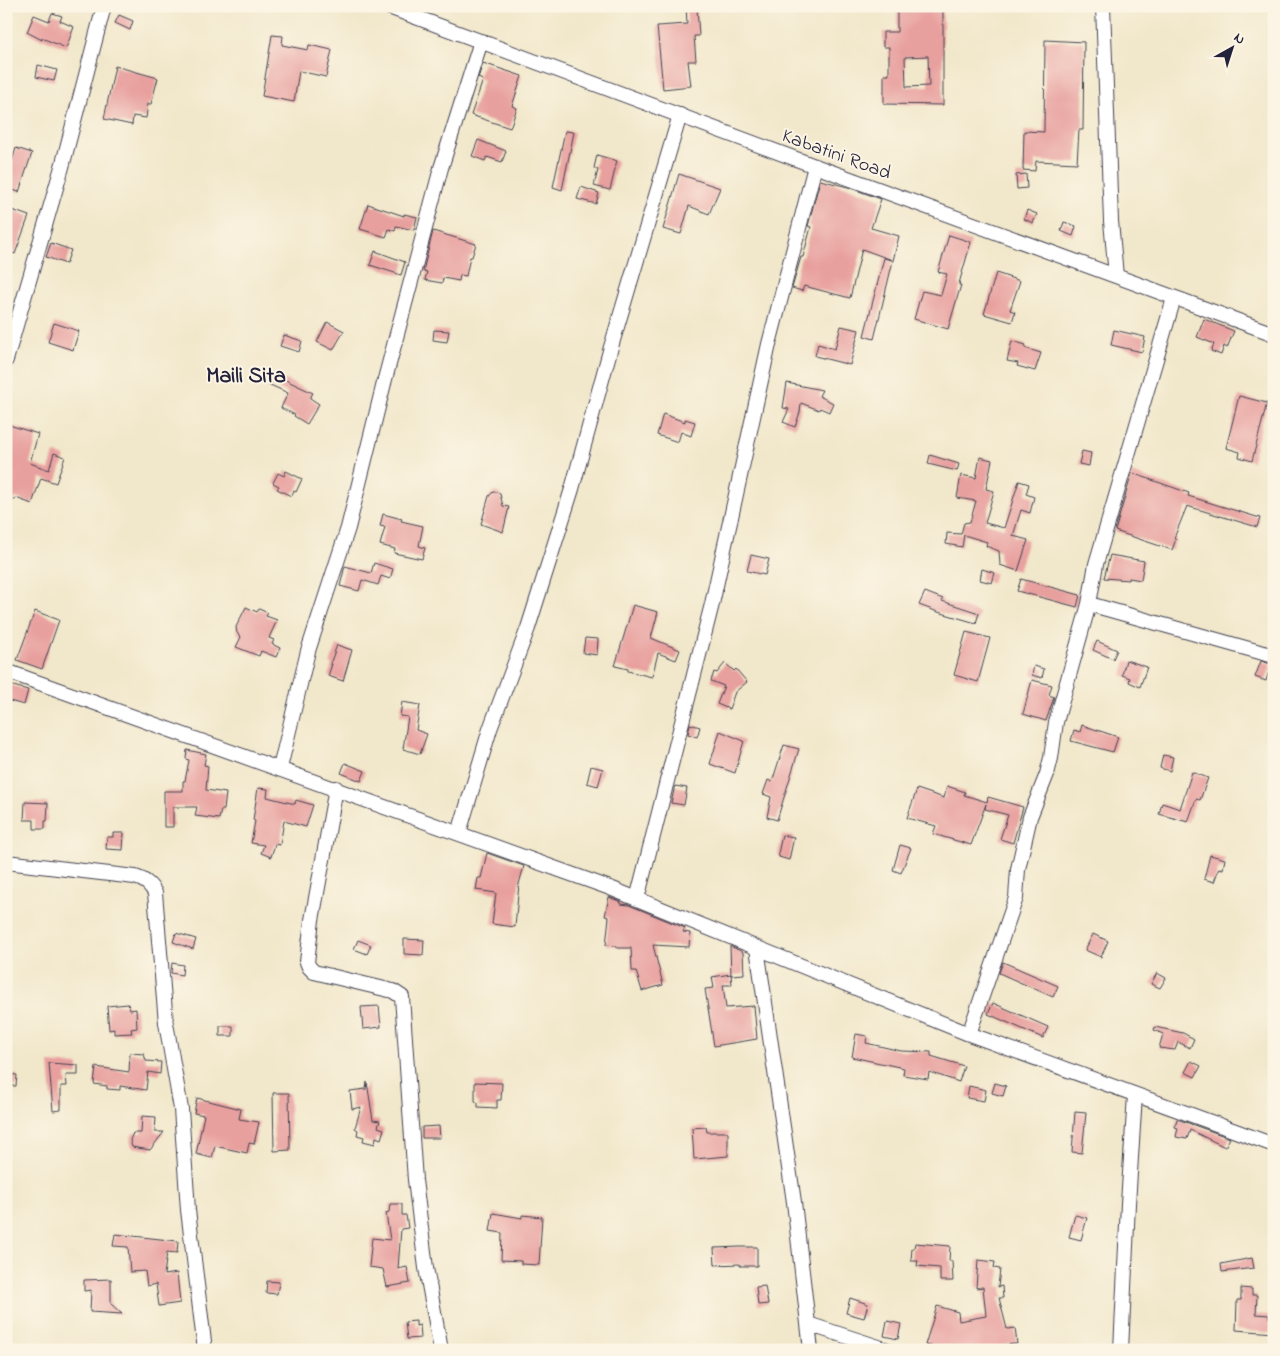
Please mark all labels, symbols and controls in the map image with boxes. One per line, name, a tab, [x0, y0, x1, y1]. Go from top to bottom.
north arrow	[1208, 22, 1258, 72]
text: N	[1229, 28, 1250, 50]
street label: Kabatini Road	[778, 122, 895, 188]
district label: Maili Sita	[206, 361, 286, 393]

